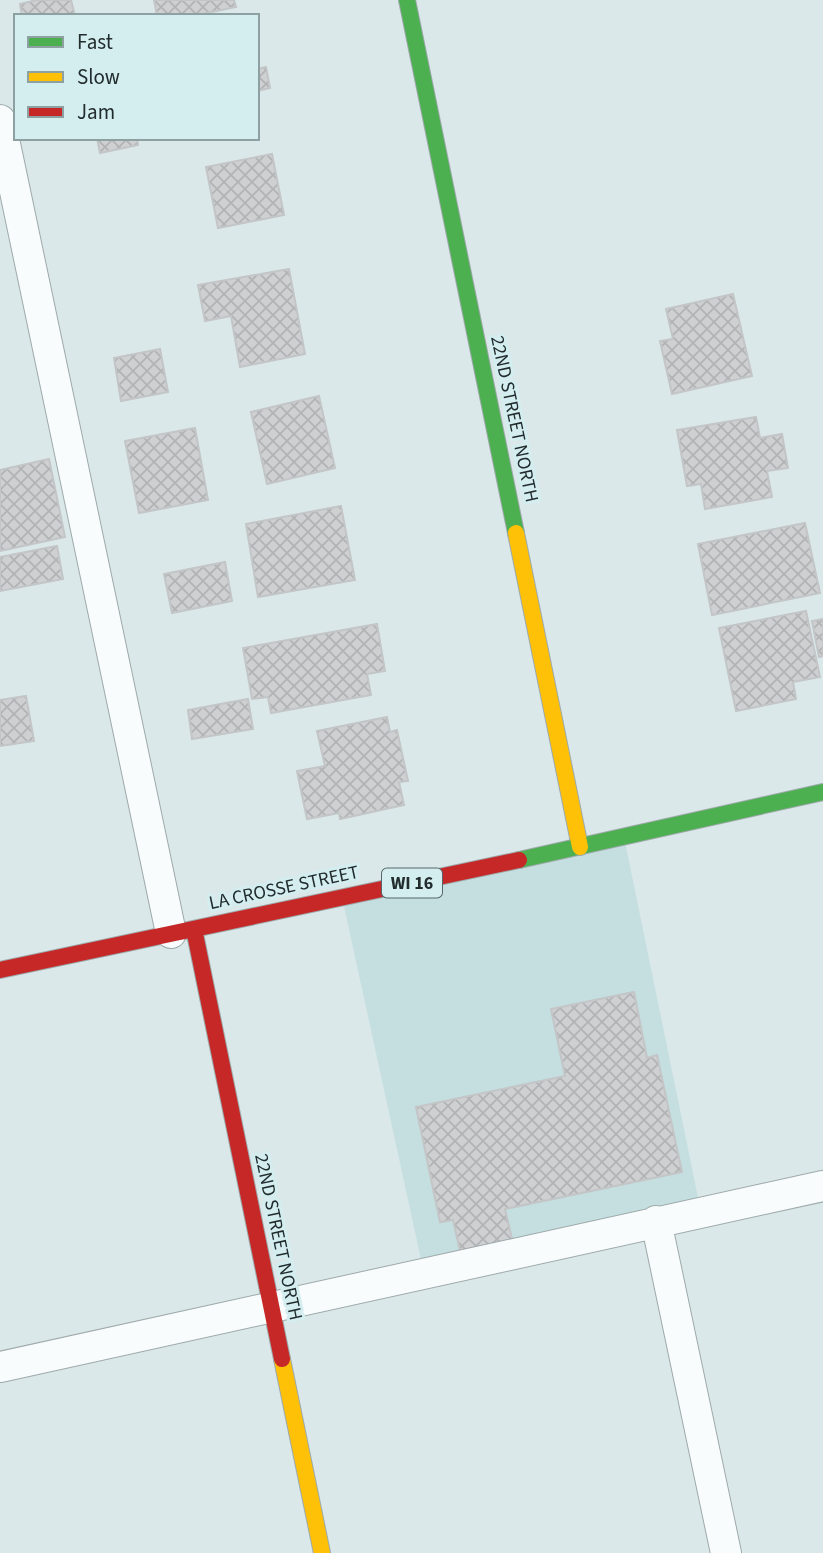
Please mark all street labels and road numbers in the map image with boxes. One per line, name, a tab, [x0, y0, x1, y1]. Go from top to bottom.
street label: 22ND STREET NORTH	[483, 333, 545, 505]
street label: LA CROSSE STREET	[207, 859, 361, 917]
road number: WI 16	[382, 868, 442, 898]
street label: 22ND STREET NORTH	[247, 1151, 309, 1323]

